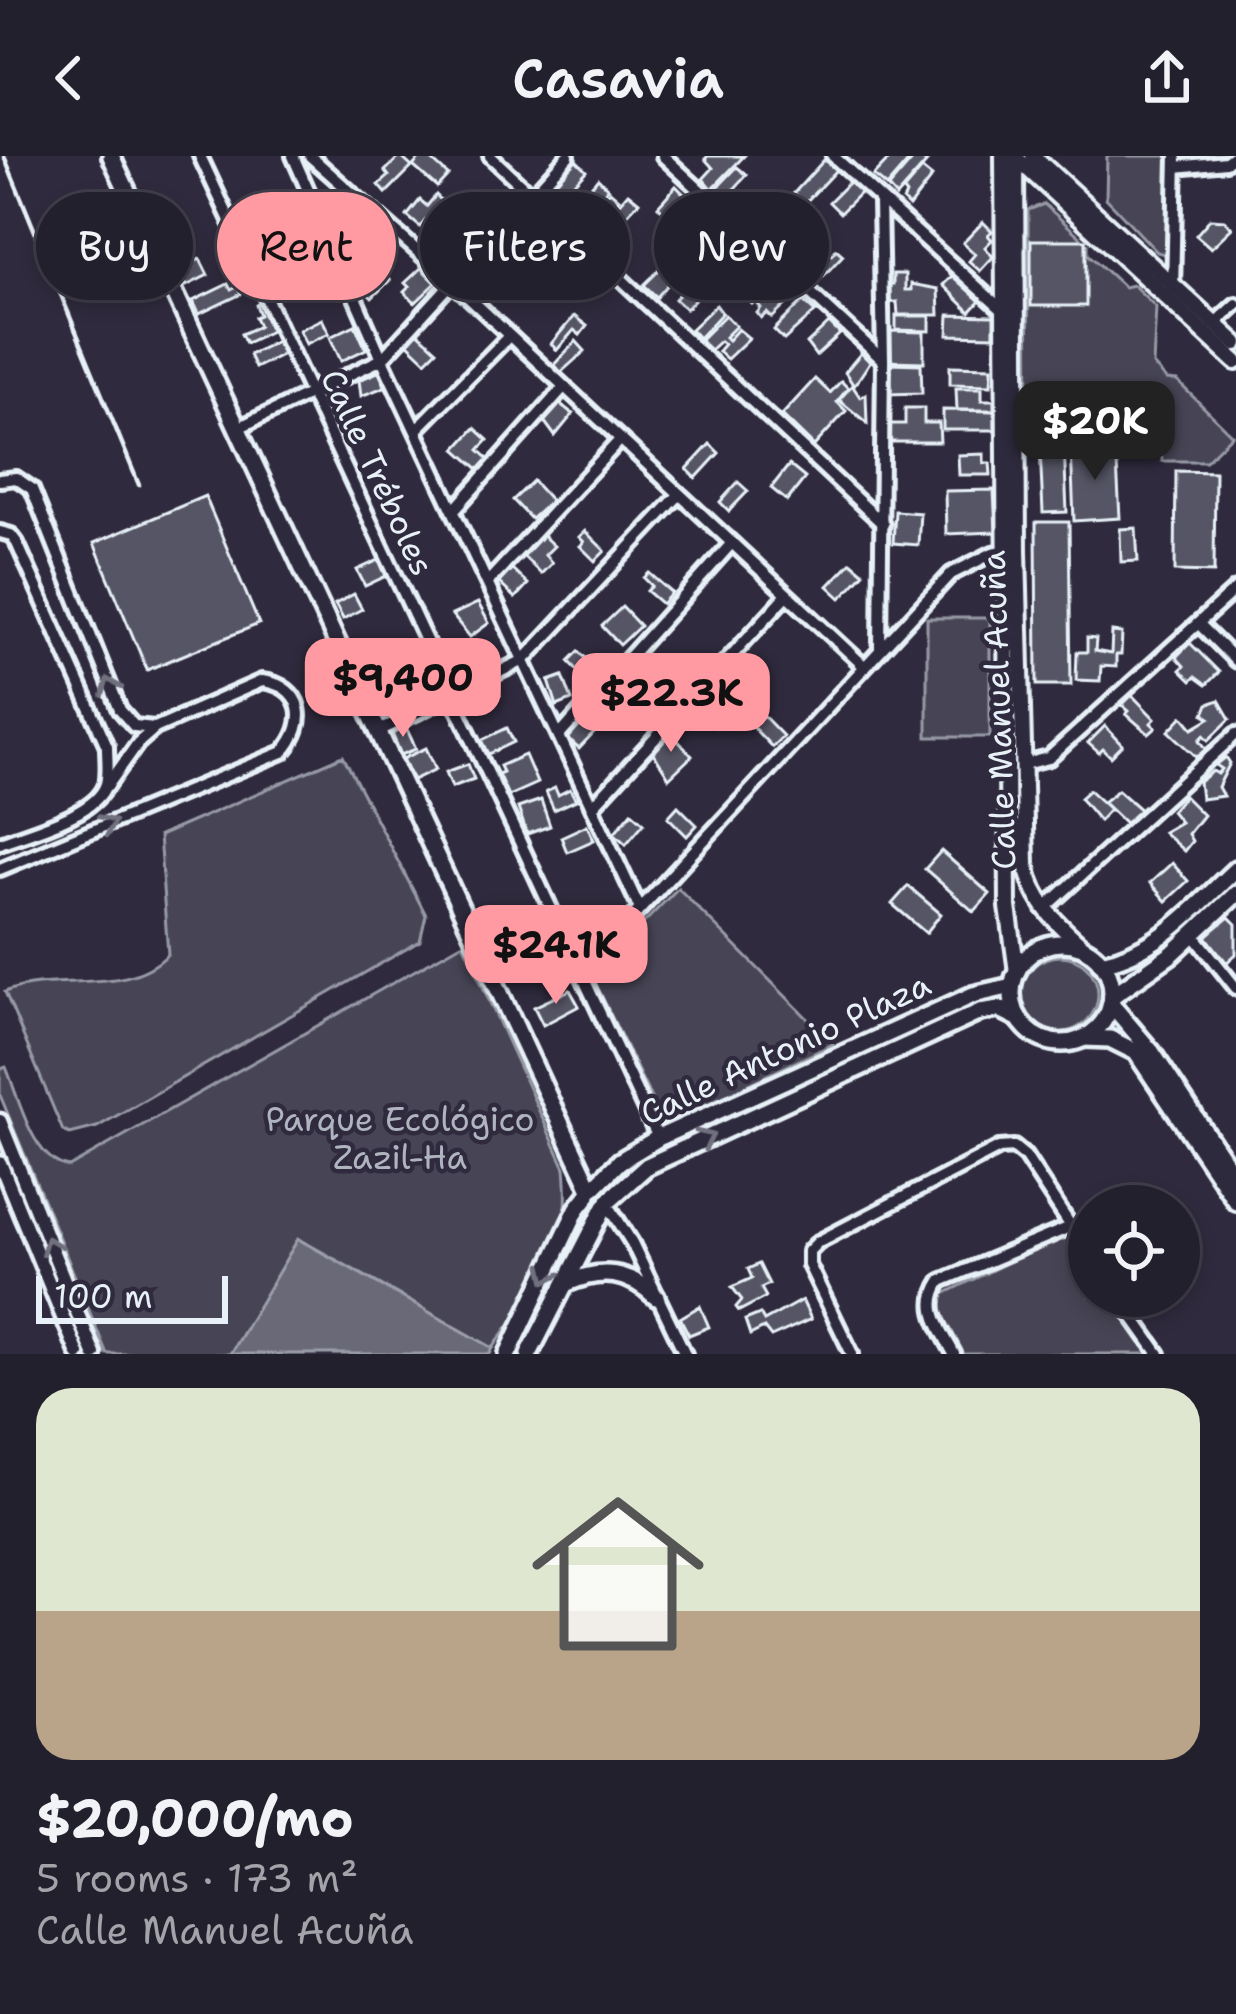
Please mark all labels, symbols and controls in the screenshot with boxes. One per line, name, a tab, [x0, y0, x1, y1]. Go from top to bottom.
text: Casavia	[512, 42, 724, 114]
icon: back	[36, 45, 102, 111]
icon: share	[1134, 45, 1200, 111]
chip: Buy	[36, 192, 193, 300]
chip: Rent	[217, 192, 396, 300]
chip: Filters	[420, 192, 630, 300]
chip: New	[654, 192, 829, 300]
street label: Calle Tréboles	[310, 362, 445, 583]
pin: $20K	[1024, 381, 1166, 483]
text: $20K	[1042, 394, 1148, 446]
street label: Calle Manuel Acuña	[970, 550, 1027, 870]
pin: $9,400	[305, 638, 501, 740]
text: $9,400	[332, 651, 474, 703]
pin: $22.3K	[573, 653, 769, 755]
text: $22.3K	[599, 666, 743, 718]
one-way arrow	[100, 676, 125, 697]
one-way arrow	[96, 814, 117, 838]
pin: $24.1K	[458, 905, 654, 1007]
text: $24.1K	[492, 918, 620, 970]
street label: Calle Antonio Plaza	[633, 961, 938, 1135]
park label: Parque Ecológico Zazil-Ha	[266, 1097, 534, 1180]
one-way arrow	[694, 1129, 715, 1153]
map controls	[1068, 1185, 1200, 1317]
button: locate	[1068, 1185, 1200, 1317]
one-way arrow	[40, 1236, 64, 1257]
one-way arrow	[539, 1262, 562, 1284]
scale bar	[36, 1270, 228, 1323]
text: 100 m	[54, 1274, 153, 1319]
icon: home	[510, 1466, 726, 1682]
text: $20,000/mo	[36, 1784, 354, 1852]
text: 5 rooms · 173 m²	[36, 1852, 358, 1904]
text: Calle Manuel Acuña	[36, 1904, 413, 1956]

